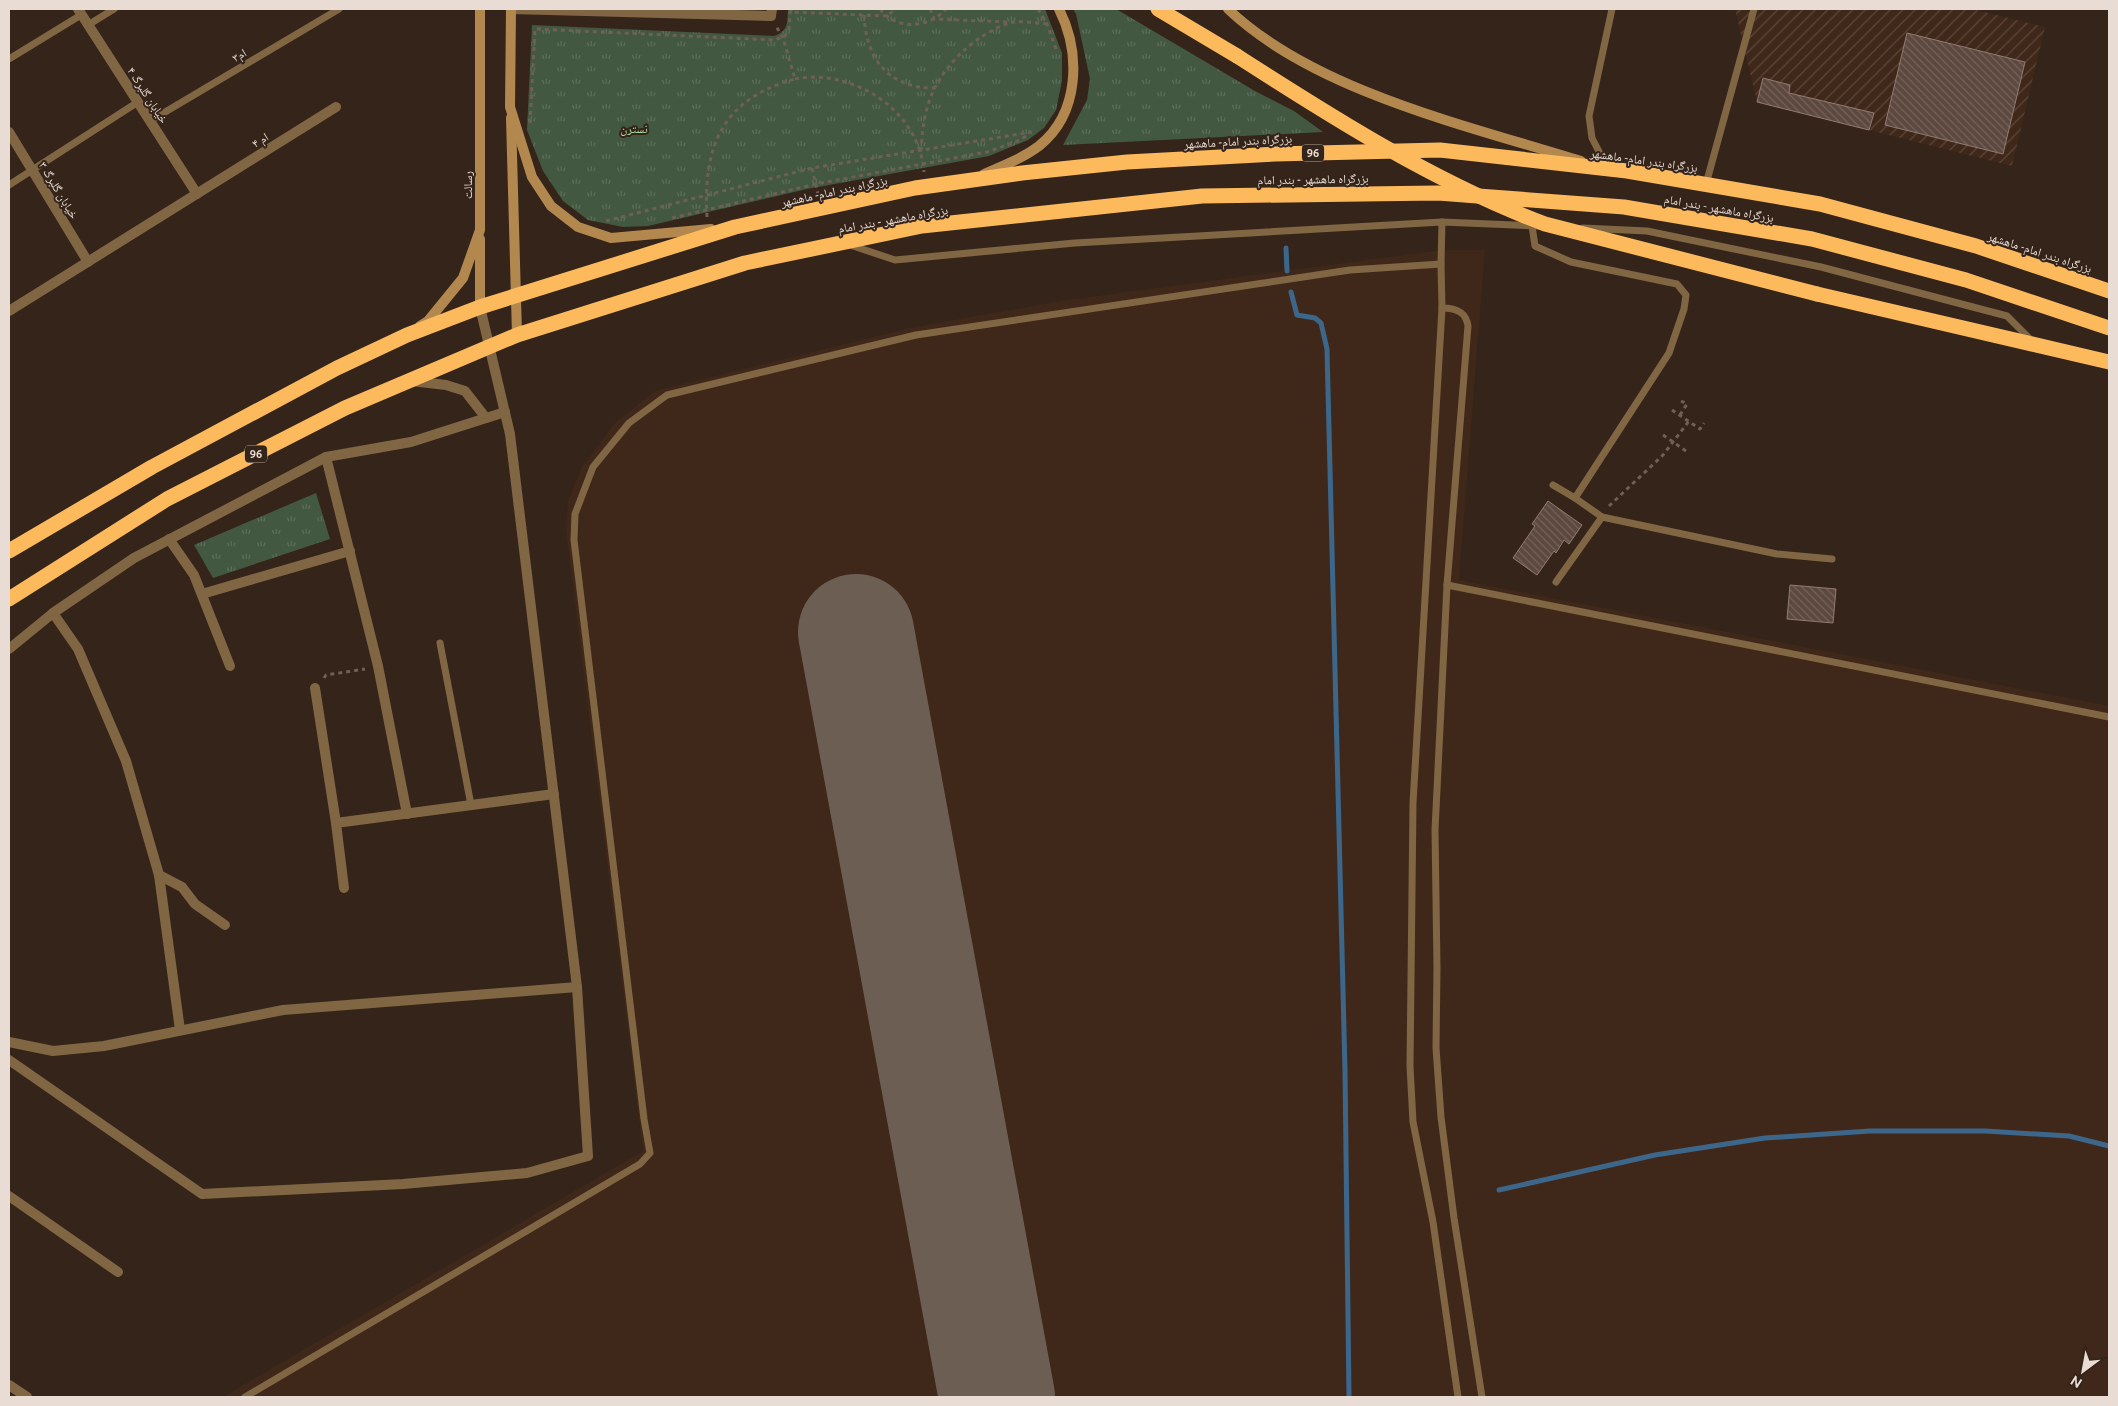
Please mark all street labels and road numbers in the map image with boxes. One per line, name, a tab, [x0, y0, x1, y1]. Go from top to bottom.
street label: ام۳	[230, 46, 250, 66]
street label: خیابان گلبرگ ۴	[124, 65, 171, 127]
street label: ام ۴	[249, 130, 272, 152]
street label: بزرگراه بندر امام- ماهشهر	[1183, 132, 1293, 152]
road number: 96	[1302, 144, 1324, 162]
street label: بزرگراه بندر امام- ماهشهر	[1588, 146, 1699, 176]
street label: خیابان گلبرگ ۳	[36, 159, 81, 222]
street label: رسالت	[461, 171, 474, 199]
street label: بزرگراه ماهشهر - بندر امام	[1257, 172, 1369, 188]
street label: بزرگراه بندر امام- ماهشهر	[779, 173, 889, 211]
street label: بزرگراه ماهشهر - بندر امام	[1663, 192, 1775, 226]
street label: بزرگراه ماهشهر - بندر امام	[837, 203, 949, 237]
street label: بزرگراه بندر امام- ماهشهر	[1985, 229, 2094, 277]
road number: 96	[245, 446, 267, 462]

